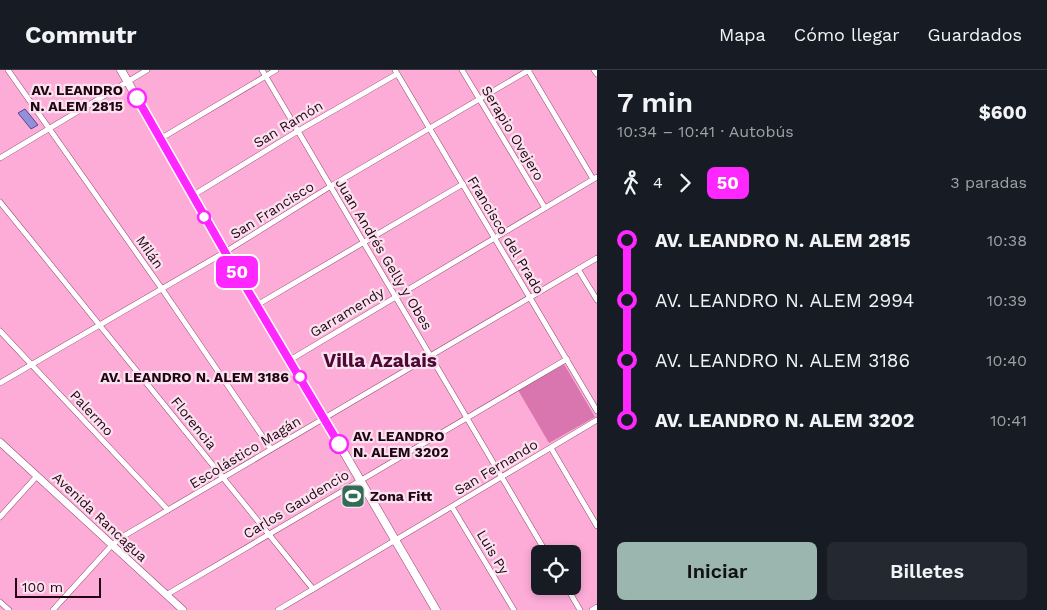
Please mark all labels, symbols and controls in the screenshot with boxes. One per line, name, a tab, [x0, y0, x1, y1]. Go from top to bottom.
text: Commutr	[25, 21, 137, 49]
text: Mapa	[719, 24, 766, 45]
text: Cómo llegar	[794, 24, 900, 45]
text: Guardados	[928, 24, 1022, 45]
place label: AV. LEANDRO N. ALEM 2815	[30, 82, 123, 114]
street label: Serapio Ovejero	[478, 83, 548, 183]
text: 7 min	[617, 86, 693, 119]
marker: AV. LEANDRO N. ALEM 2815	[127, 88, 147, 108]
street label: San Ramón	[251, 97, 325, 151]
text: $600	[979, 101, 1027, 124]
text: 10:34 – 10:41 · Autobús	[617, 122, 794, 141]
icon: walk	[617, 169, 645, 197]
icon: forward	[671, 169, 699, 197]
text: 50	[717, 172, 739, 193]
street label: Francisco del Prado	[464, 173, 548, 297]
text: 4	[653, 173, 663, 192]
text: 3 paradas	[950, 173, 1027, 192]
street label: Juan Andrés Gelly y Obes	[332, 175, 436, 333]
street label: San Francisco	[227, 178, 317, 242]
unlabelled marker	[197, 210, 211, 224]
text: AV. LEANDRO N. ALEM 2815	[655, 229, 911, 252]
text: 10:38	[987, 231, 1027, 250]
street label: Milán	[133, 232, 167, 272]
line badge: 50	[214, 256, 260, 288]
text: 50	[226, 261, 248, 282]
street label: Garramendy	[307, 283, 387, 340]
text: AV. LEANDRO N. ALEM 2994	[655, 289, 914, 312]
text: 10:39	[987, 291, 1027, 310]
district label: Villa Azalais	[323, 349, 437, 372]
text: AV. LEANDRO N. ALEM 3186	[655, 349, 910, 372]
text: 10:40	[986, 351, 1027, 370]
place label: AV. LEANDRO N. ALEM 3186	[100, 369, 289, 385]
marker: AV. LEANDRO N. ALEM 3186	[293, 370, 307, 384]
street label: Palermo	[67, 387, 117, 439]
street label: Florencia	[168, 394, 220, 453]
text: AV. LEANDRO N. ALEM 3202	[655, 409, 914, 432]
text: 10:41	[990, 411, 1027, 430]
street label: Escolástico Magán	[187, 413, 303, 491]
place label: AV. LEANDRO N. ALEM 3202	[353, 428, 449, 460]
marker: AV. LEANDRO N. ALEM 3202	[329, 434, 349, 454]
street label: San Fernando	[452, 436, 540, 498]
street label: Carlos Gaudencio	[240, 466, 352, 542]
street label: Avenida Rancagua	[49, 469, 151, 565]
sports icon: Zona Fitt	[340, 483, 366, 509]
place label: Zona Fitt	[370, 488, 432, 504]
street label: Luis Py	[474, 527, 513, 578]
button: Iniciar	[617, 542, 817, 600]
button: Billetes	[827, 542, 1027, 600]
map controls	[531, 545, 581, 595]
button: locate	[531, 545, 581, 595]
scale bar	[15, 575, 101, 598]
text: 100 m	[22, 579, 63, 595]

